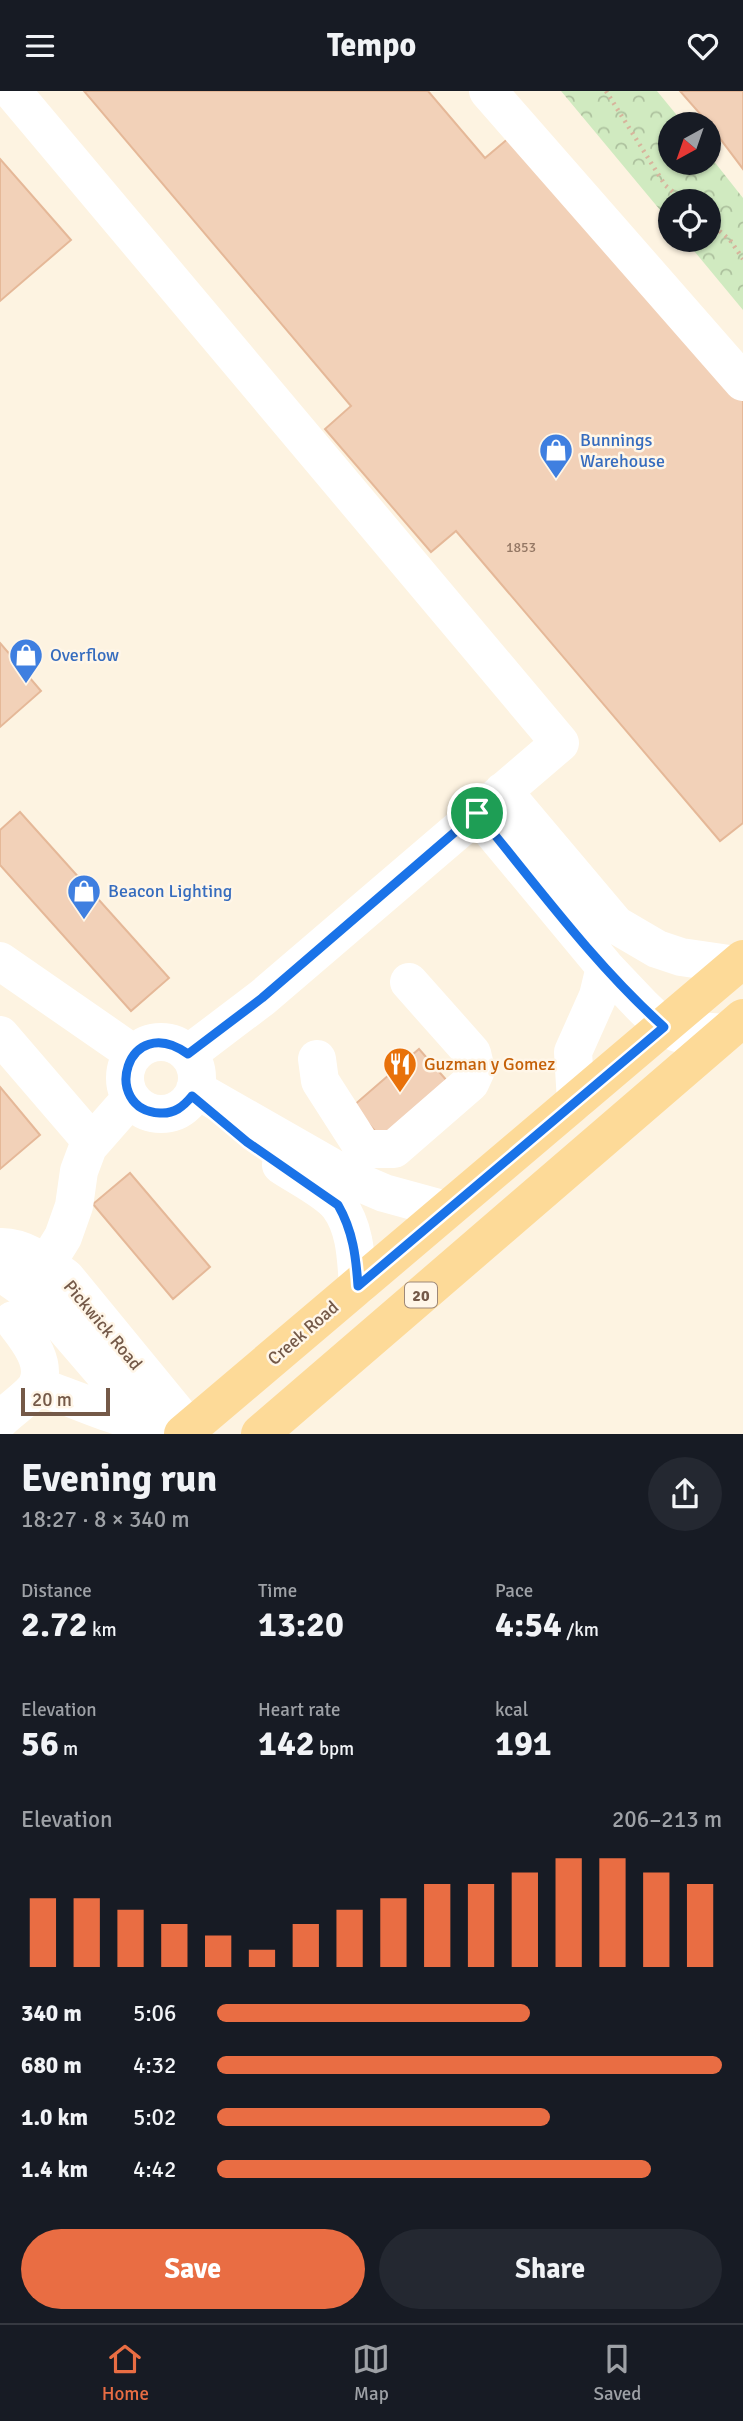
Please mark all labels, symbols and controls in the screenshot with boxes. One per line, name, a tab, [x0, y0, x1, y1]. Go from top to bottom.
text: Tempo	[327, 26, 416, 65]
icon: menu	[21, 27, 59, 65]
icon: heart	[684, 27, 722, 65]
north arrow	[658, 112, 721, 175]
map controls	[658, 112, 721, 252]
button: locate	[658, 189, 721, 252]
place label: Bunnings Warehouse	[580, 429, 665, 472]
shop icon: Bunnings Warehouse	[537, 431, 575, 480]
house number: 1853	[506, 539, 536, 556]
shop icon: Overflow	[7, 636, 45, 685]
place label: Overflow	[50, 644, 119, 666]
pin	[447, 783, 507, 843]
icon: arrive	[458, 794, 496, 832]
shop icon: Beacon Lighting	[65, 872, 103, 921]
place label: Beacon Lighting	[108, 880, 232, 902]
restaurant icon: Guzman y Gomez	[381, 1045, 419, 1094]
place label: Guzman y Gomez	[424, 1053, 555, 1075]
street label: Pickwick Road	[59, 1276, 147, 1374]
road number: 20	[405, 1283, 437, 1307]
street label: Creek Road	[263, 1296, 343, 1370]
scale bar	[21, 1385, 110, 1417]
text: 20 m	[32, 1388, 72, 1412]
text: Evening run	[21, 1455, 217, 1502]
button: share	[648, 1457, 722, 1531]
text: 18:27 · 8 × 340 m	[21, 1505, 190, 1534]
text: Distance	[21, 1579, 92, 1603]
text: Time	[258, 1579, 297, 1603]
text: Pace	[495, 1579, 533, 1603]
text: 2.72	[21, 1603, 88, 1646]
text: 13:20	[258, 1603, 344, 1646]
text: 4:54	[495, 1603, 562, 1646]
text: km	[88, 1618, 117, 1642]
text: /km	[562, 1618, 599, 1642]
text: Elevation	[21, 1698, 97, 1722]
text: Heart rate	[258, 1698, 340, 1722]
text: kcal	[495, 1698, 528, 1722]
text: 56	[21, 1722, 59, 1765]
text: 142	[258, 1722, 315, 1765]
text: 191	[495, 1722, 552, 1765]
text: m	[59, 1737, 78, 1761]
text: bpm	[315, 1737, 354, 1761]
text: Elevation	[21, 1805, 113, 1834]
text: 206–213 m	[612, 1805, 722, 1834]
text: 340 m	[21, 1999, 82, 2028]
text: 5:06	[133, 1999, 176, 2028]
text: 680 m	[21, 2051, 82, 2080]
text: 4:32	[133, 2051, 176, 2080]
text: 1.0 km	[21, 2103, 88, 2132]
text: 5:02	[133, 2103, 176, 2132]
text: 1.4 km	[21, 2155, 88, 2184]
text: 4:42	[133, 2155, 176, 2184]
button: Save	[21, 2229, 365, 2309]
button: Share	[379, 2229, 722, 2309]
tab: Home	[102, 2340, 149, 2406]
tab: Map	[352, 2340, 390, 2406]
tab: Saved	[593, 2340, 641, 2406]

